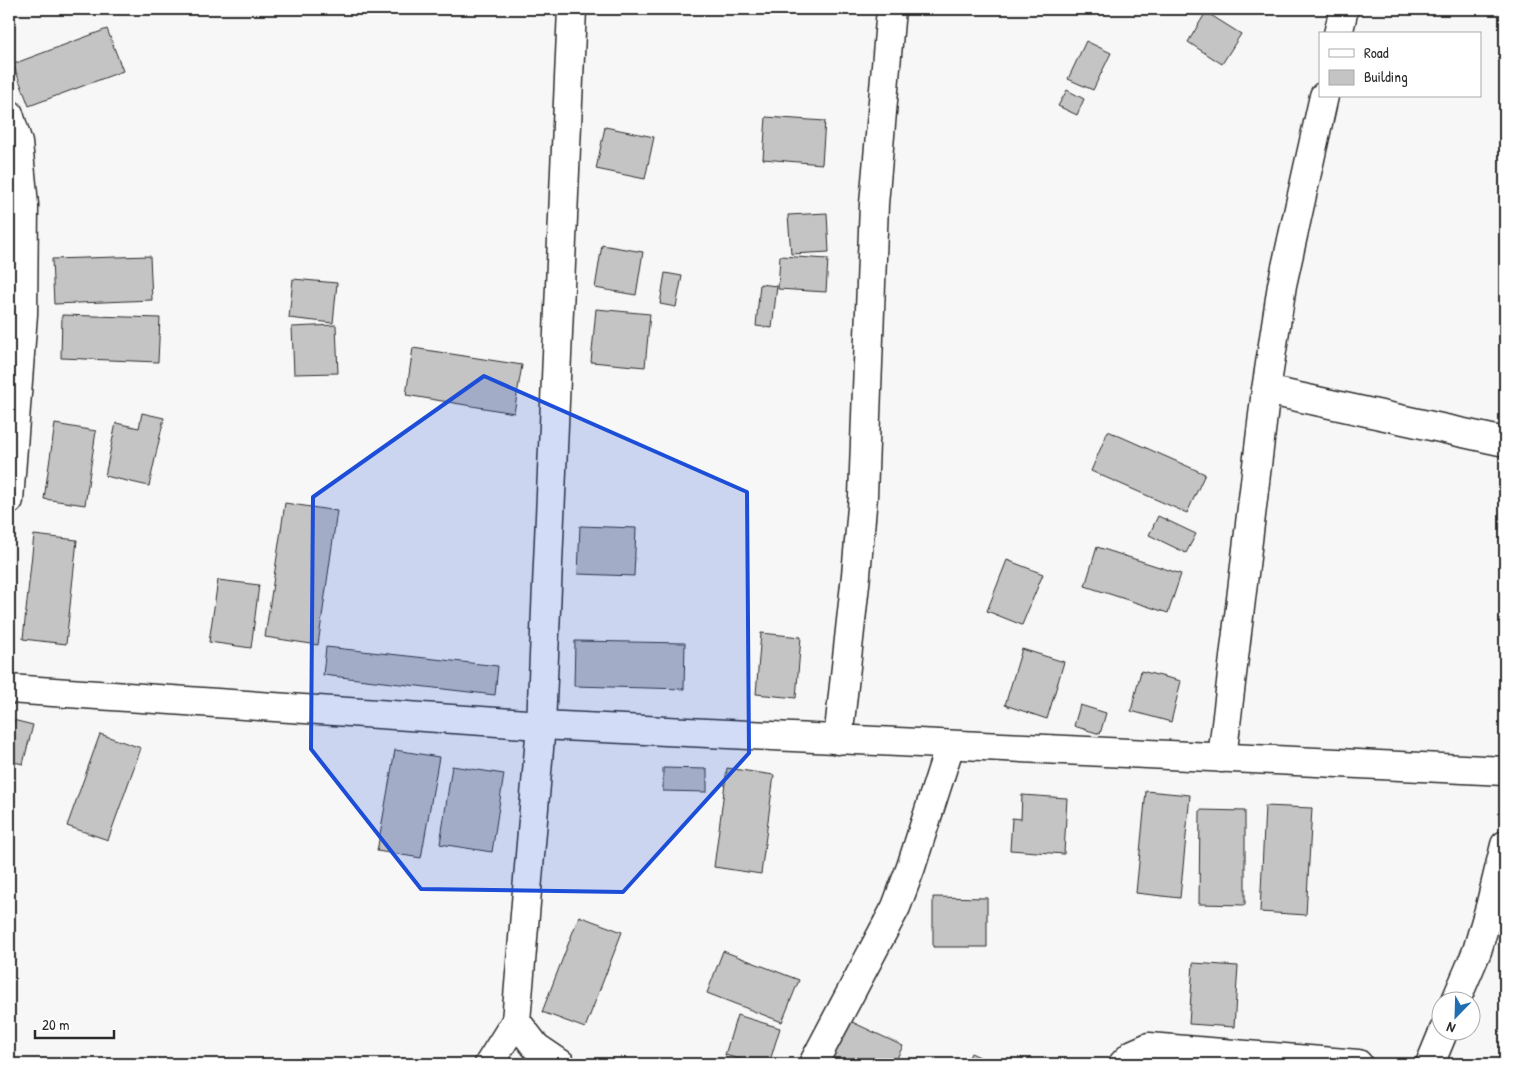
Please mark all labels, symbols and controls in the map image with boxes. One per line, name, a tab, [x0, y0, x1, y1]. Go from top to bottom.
legend	[1319, 32, 1482, 98]
text: Road	[1364, 42, 1389, 63]
text: Building	[1364, 66, 1408, 87]
north arrow	[1432, 990, 1482, 1040]
scale bar	[35, 1008, 114, 1040]
text: 20 m	[42, 1014, 69, 1035]
text: N	[1443, 1018, 1458, 1039]

